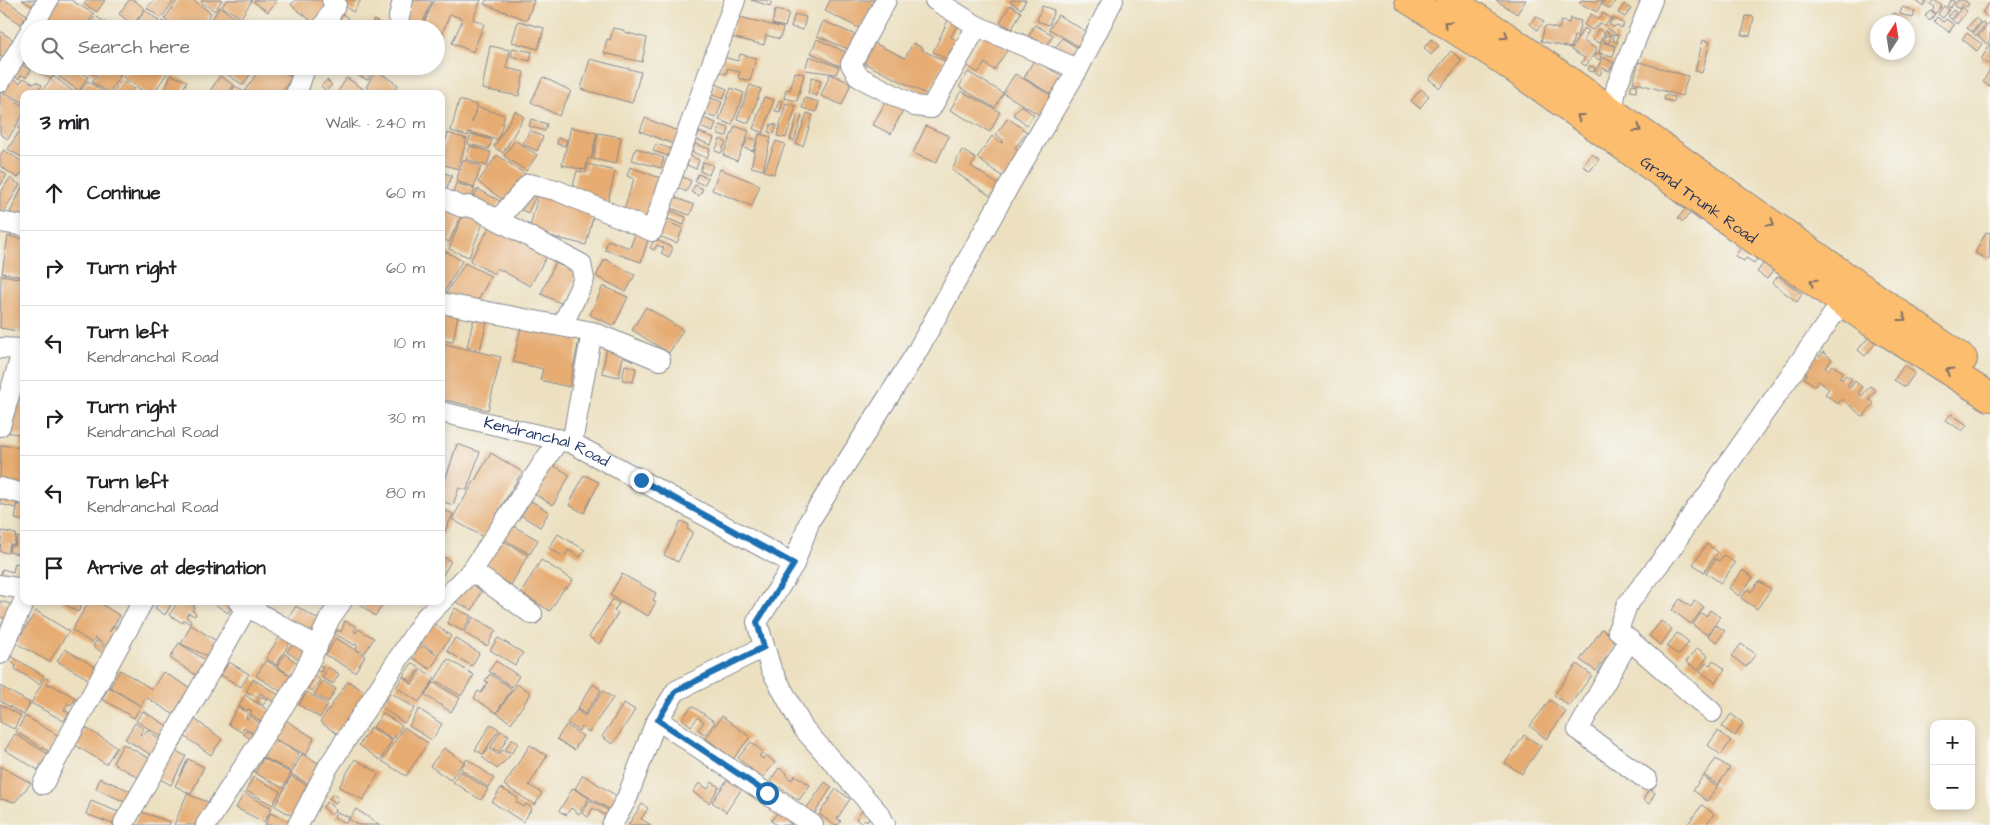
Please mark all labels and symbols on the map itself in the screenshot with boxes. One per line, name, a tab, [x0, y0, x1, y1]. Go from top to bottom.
north arrow	[1870, 15, 1915, 60]
one-way arrow	[1443, 21, 1453, 30]
one-way arrow	[1499, 30, 1509, 39]
one-way arrow	[1576, 114, 1586, 123]
one-way arrow	[1633, 123, 1642, 132]
street label: Grand Trunk Road	[1636, 151, 1761, 249]
one-way arrow	[1765, 217, 1775, 226]
one-way arrow	[1809, 279, 1819, 288]
one-way arrow	[1897, 312, 1907, 321]
one-way arrow	[1945, 368, 1954, 378]
street label: Kendranchal Road	[482, 411, 613, 472]
route end	[630, 469, 653, 492]
route start	[756, 782, 779, 805]

